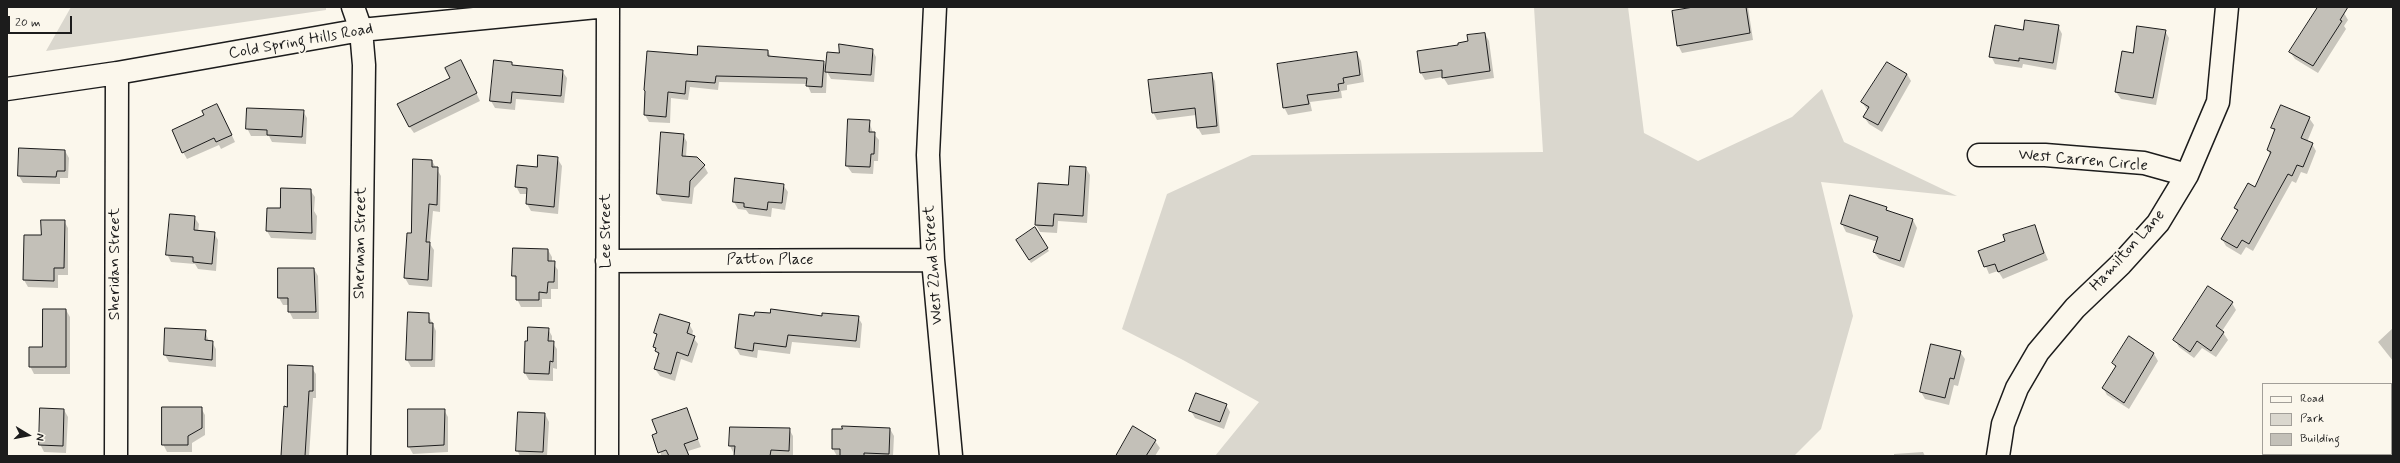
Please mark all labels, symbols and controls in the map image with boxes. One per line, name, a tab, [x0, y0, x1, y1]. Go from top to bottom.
scale bar	[10, 8, 74, 34]
text: 20 m	[15, 15, 41, 31]
street label: Cold Spring Hills Road	[227, 20, 375, 64]
street label: West Carren Circle	[2017, 146, 2149, 176]
street label: Sherman Street	[350, 187, 372, 299]
street label: Lee Street	[597, 193, 617, 269]
street label: West 22nd Street	[920, 205, 948, 325]
street label: Hamilton Lane	[2086, 206, 2170, 296]
street label: Sheridan Street	[106, 208, 126, 320]
street label: Patton Place	[726, 251, 814, 271]
legend	[2262, 383, 2392, 455]
text: Road	[2300, 391, 2324, 407]
text: Park	[2300, 411, 2324, 427]
north arrow	[8, 415, 48, 455]
text: Building	[2300, 431, 2340, 447]
text: N	[32, 432, 47, 442]

